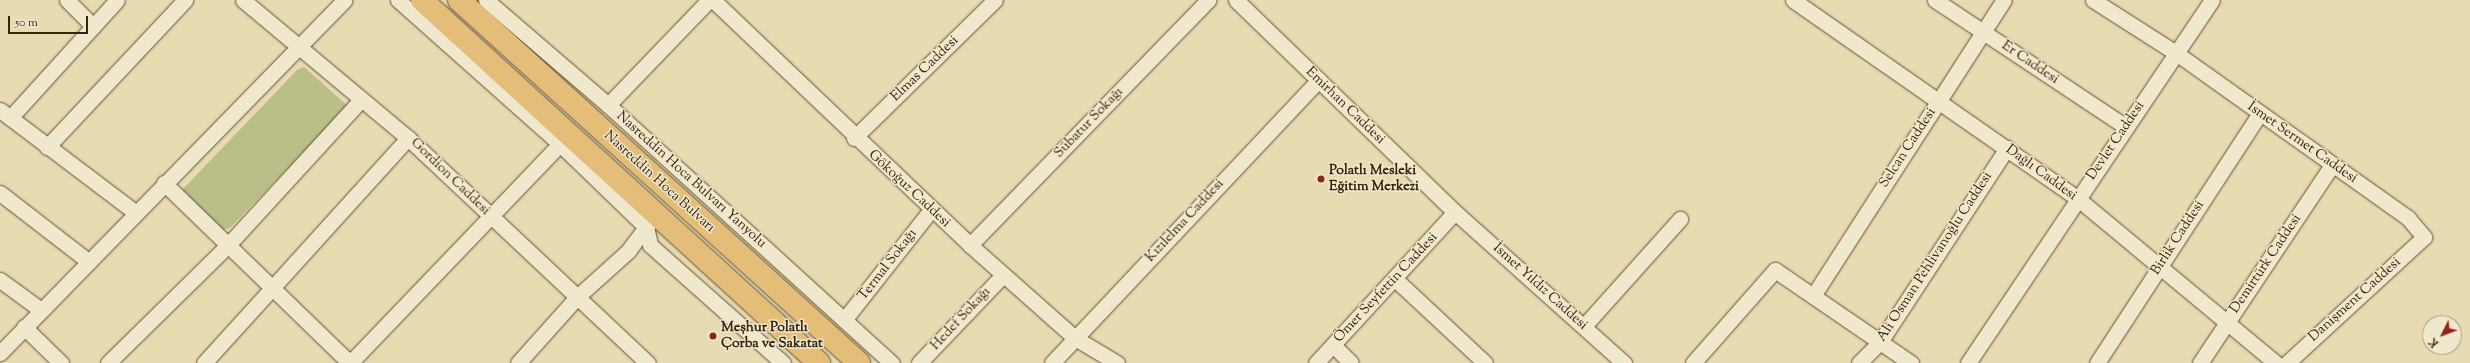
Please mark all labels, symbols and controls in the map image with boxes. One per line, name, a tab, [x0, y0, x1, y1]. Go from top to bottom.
scale bar	[10, 8, 90, 34]
text: 50 m	[15, 14, 38, 32]
street label: Elmas Caddesi	[888, 32, 962, 106]
street label: Er Caddesi	[1998, 38, 2062, 88]
street label: Emirhan Caddesi	[1302, 64, 1388, 148]
street label: Sübatur Sokağı	[1051, 84, 1127, 162]
street label: Devlet Caddesi	[2083, 98, 2149, 184]
street label: İsmet Sermet Caddesi	[2244, 99, 2360, 187]
street label: Selcan Caddesi	[1876, 105, 1940, 191]
street label: Nasreddin Hoca Bulvarı Yanyolu	[612, 108, 770, 252]
street label: Nasreddin Hoca Bulvarı	[600, 128, 718, 236]
street label: Gordion Caddesi	[407, 135, 493, 219]
street label: Dağlı Caddesi	[2002, 142, 2080, 204]
street label: Gökoğuz Caddesi	[864, 147, 954, 231]
place label: Polatlı Mesleki Eğitim Merkezi	[1329, 163, 1419, 196]
street label: Ali Osman Pehlivanoğlu Caddesi	[1874, 169, 1996, 345]
marker: Polatlı Mesleki Eğitim Merkezi	[1316, 174, 1326, 184]
street label: Kızılelma Caddesi	[1142, 176, 1228, 266]
street label: Birlik Caddesi	[2148, 198, 2208, 278]
street label: Demirtürk Caddesi	[2227, 211, 2305, 317]
street label: Termal Sokağı	[855, 226, 921, 304]
street label: Ömer Seyfettin Caddesi	[1331, 229, 1441, 347]
street label: İsmet Yıldız Caddesi	[1489, 240, 1591, 334]
street label: Danişment Caddesi	[2306, 254, 2404, 346]
street label: Hedef Sokağı	[927, 284, 995, 354]
north arrow	[2422, 315, 2462, 355]
place label: Meşhur Polatlı Çorba ve Sakatat	[721, 320, 823, 352]
marker: Meşhur Polatlı Çorba ve Sakatat	[708, 331, 718, 341]
text: K	[2425, 334, 2442, 351]

